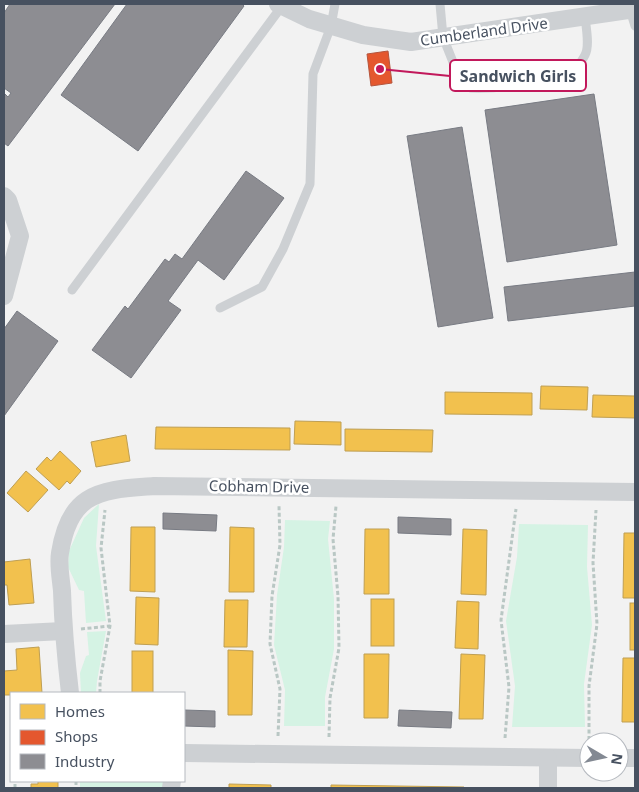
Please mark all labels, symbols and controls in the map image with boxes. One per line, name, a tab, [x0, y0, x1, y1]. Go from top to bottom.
street label: Cumberland Drive	[419, 12, 549, 50]
callout: Sandwich Girls	[450, 60, 586, 91]
text: Sandwich Girls	[460, 65, 576, 87]
street label: Cobham Drive	[209, 475, 309, 497]
legend	[10, 692, 185, 782]
text: Homes	[55, 701, 105, 721]
text: Shops	[55, 726, 98, 746]
north arrow	[579, 732, 629, 782]
text: Industry	[55, 751, 115, 771]
text: N	[607, 752, 628, 766]

